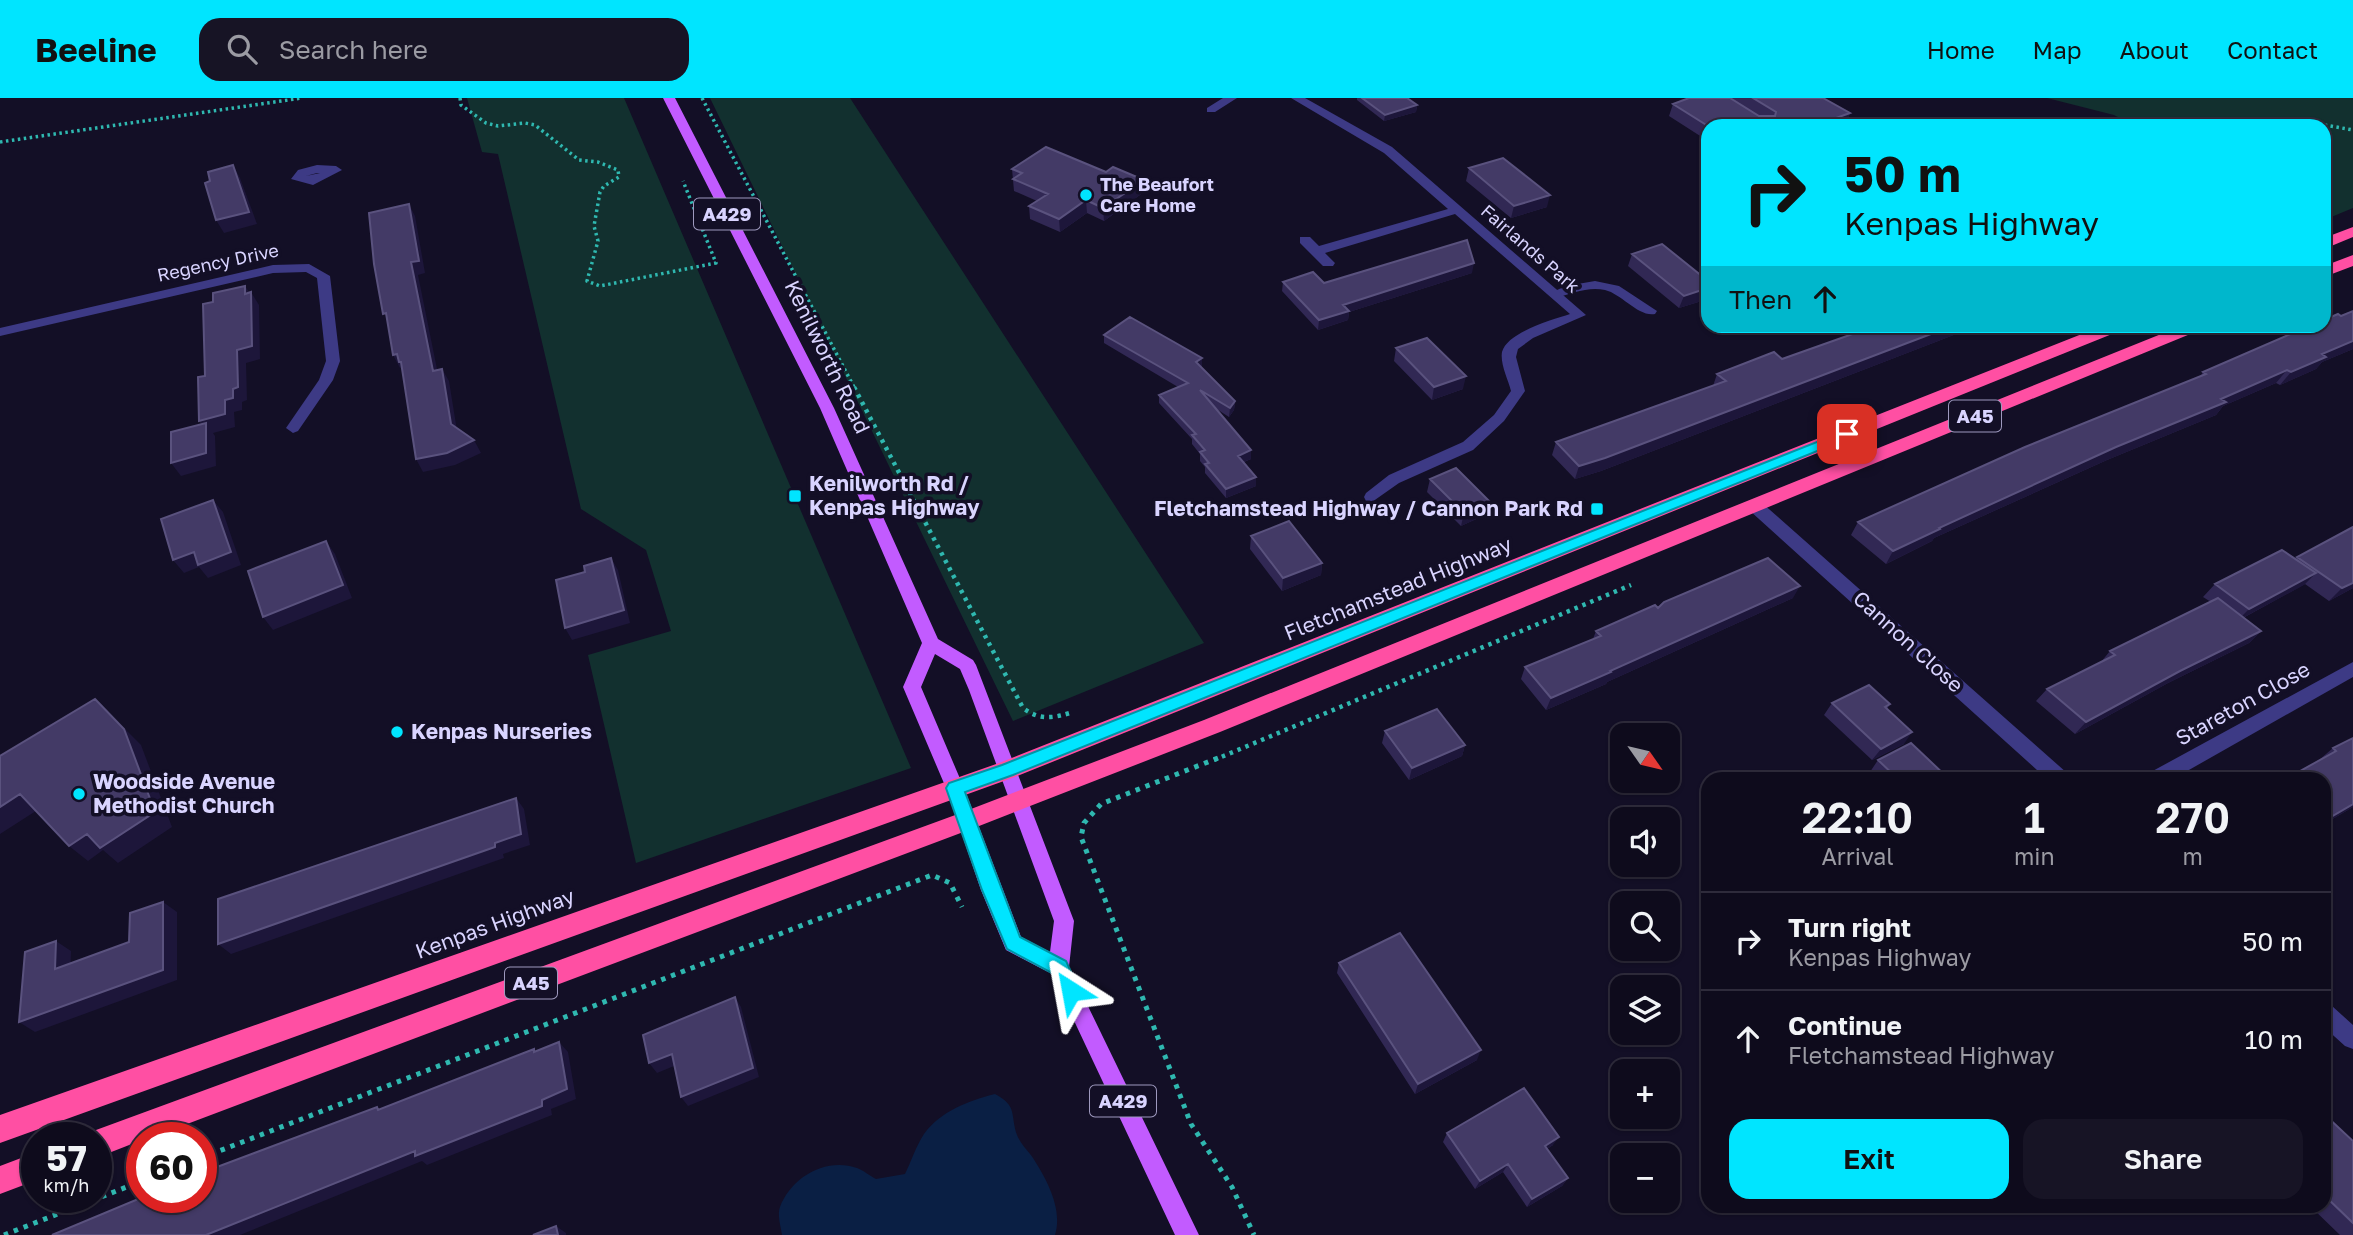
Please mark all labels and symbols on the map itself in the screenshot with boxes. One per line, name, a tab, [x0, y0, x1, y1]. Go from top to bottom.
place label: The Beaufort Care Home	[1100, 173, 1214, 216]
marker: The Beaufort Care Home	[1078, 187, 1094, 203]
road number: A429	[694, 198, 760, 230]
street label: Fairlands Park	[1477, 199, 1584, 297]
street label: Regency Drive	[155, 238, 281, 286]
street label: Kenilworth Road	[780, 276, 876, 437]
road number: A45	[1949, 400, 2001, 432]
pin	[1817, 404, 1877, 464]
place label: Kenilworth Rd / Kenpas Highway	[809, 470, 980, 520]
marker: Kenilworth Rd / Kenpas Highway	[787, 488, 803, 504]
place label: Fletchamstead Highway / Cannon Park Rd	[1154, 495, 1583, 521]
marker: Fletchamstead Highway / Cannon Park Rd	[1589, 501, 1605, 517]
street label: Fletchamstead Highway	[1280, 530, 1515, 646]
street label: Cannon Close	[1848, 585, 1969, 698]
street label: Stareton Close	[2171, 656, 2314, 751]
place label: Kenpas Nurseries	[411, 718, 592, 744]
north arrow	[1610, 723, 1680, 793]
marker: Kenpas Nurseries	[389, 724, 405, 740]
place label: Woodside Avenue Methodist Church	[93, 768, 275, 818]
marker: Woodside Avenue Methodist Church	[71, 786, 87, 802]
street label: Kenpas Highway	[412, 882, 578, 964]
position arrow	[1034, 954, 1108, 1028]
road number: A45	[505, 968, 557, 998]
road number: A429	[1090, 1085, 1156, 1116]
speed limit sign: 60	[126, 1122, 217, 1213]

